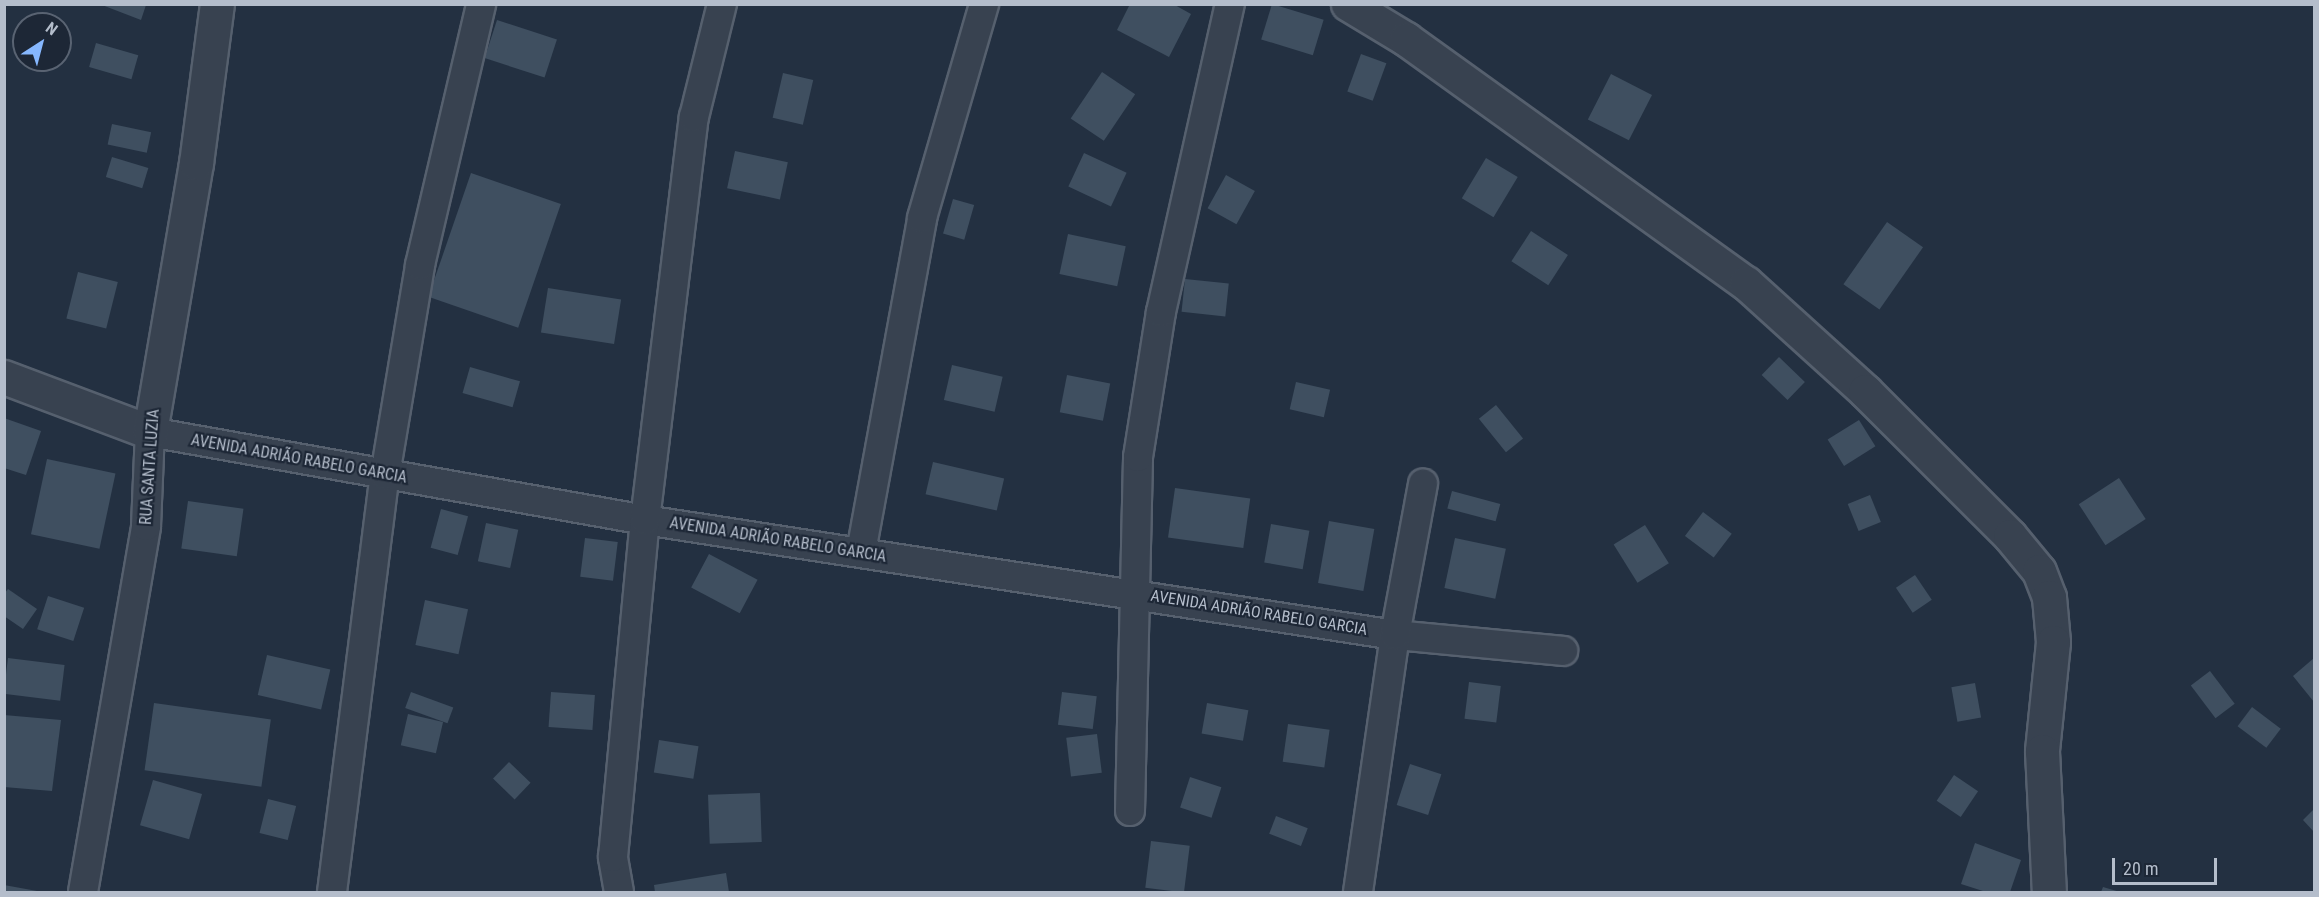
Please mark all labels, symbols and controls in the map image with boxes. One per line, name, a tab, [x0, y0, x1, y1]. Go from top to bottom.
north arrow	[12, 12, 72, 72]
text: N	[42, 18, 61, 39]
street label: RUA SANTA LUZIA	[136, 409, 164, 525]
street label: AVENIDA ADRIÃO RABELO GARCIA	[189, 431, 409, 487]
street label: AVENIDA ADRIÃO RABELO GARCIA	[668, 513, 888, 567]
street label: AVENIDA ADRIÃO RABELO GARCIA	[1149, 586, 1369, 640]
scale bar	[2115, 846, 2220, 884]
text: 20 m	[2123, 858, 2158, 879]

